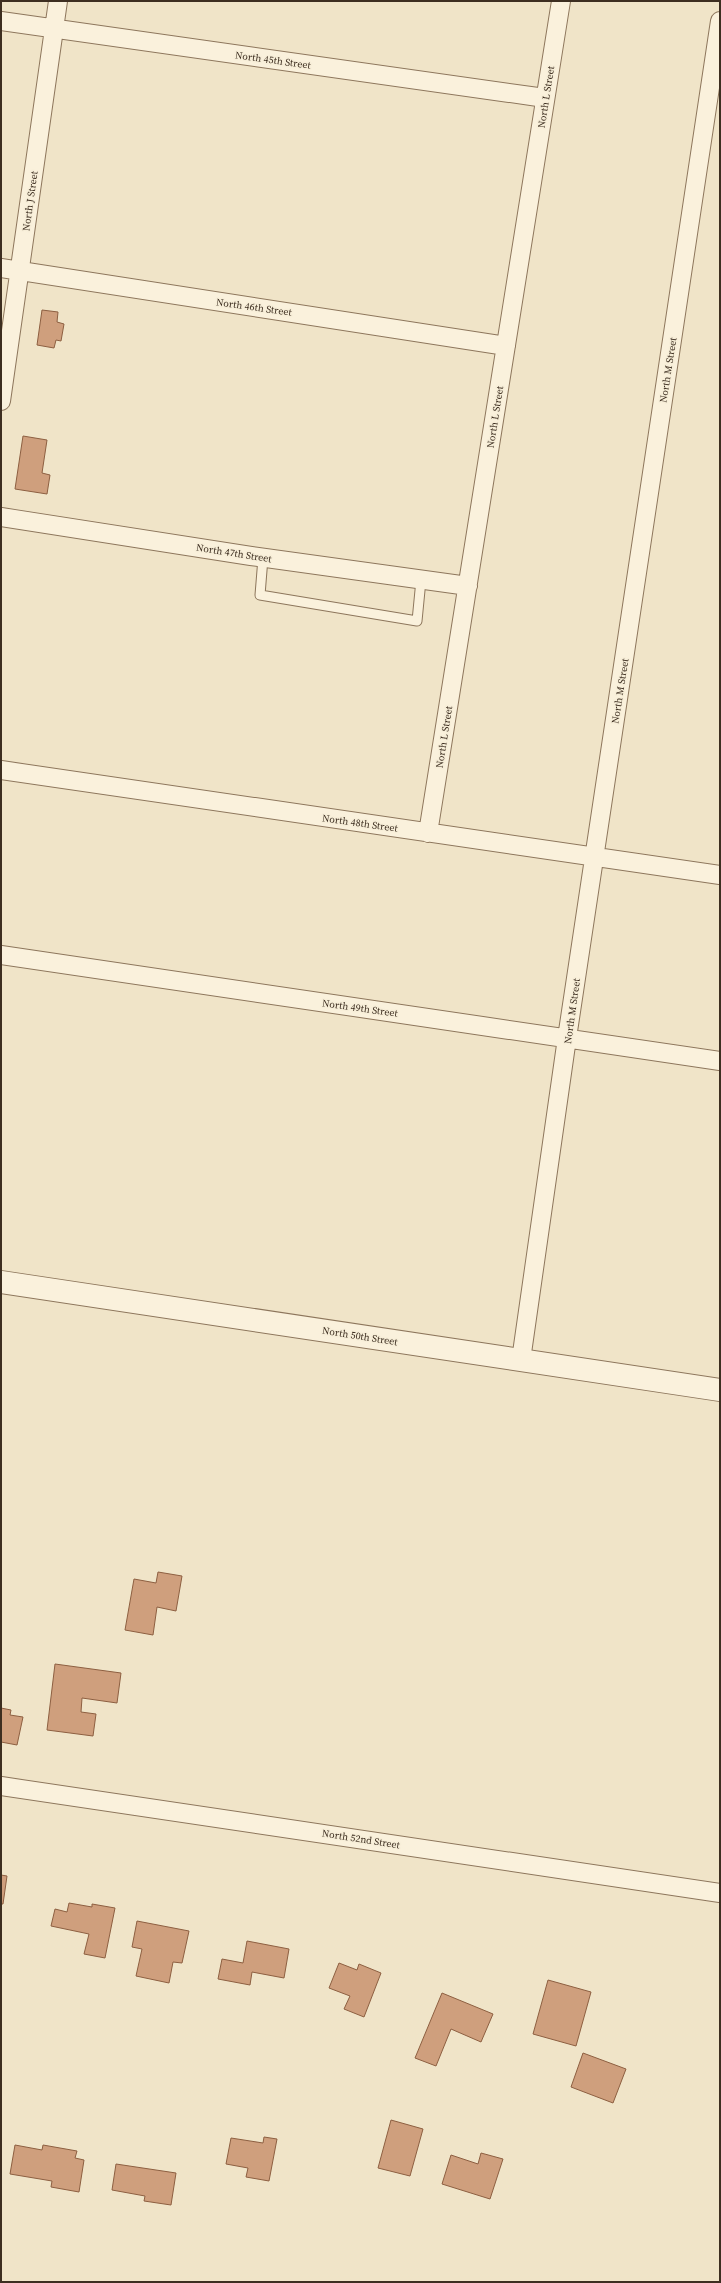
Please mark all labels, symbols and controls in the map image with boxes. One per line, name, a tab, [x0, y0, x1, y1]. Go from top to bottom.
street label: North 45th Street	[234, 48, 312, 72]
street label: North L Street	[535, 64, 557, 129]
street label: North J Street	[19, 169, 41, 232]
street label: North 46th Street	[215, 295, 293, 319]
street label: North M Street	[656, 336, 680, 404]
street label: North L Street	[484, 384, 506, 449]
street label: North 47th Street	[195, 541, 273, 565]
street label: North M Street	[608, 657, 632, 725]
street label: North L Street	[433, 704, 455, 769]
street label: North 48th Street	[321, 811, 399, 835]
street label: North M Street	[561, 977, 583, 1045]
street label: North 49th Street	[321, 996, 399, 1020]
street label: North 50th Street	[321, 1324, 399, 1348]
street label: North 52nd Street	[321, 1826, 402, 1852]

